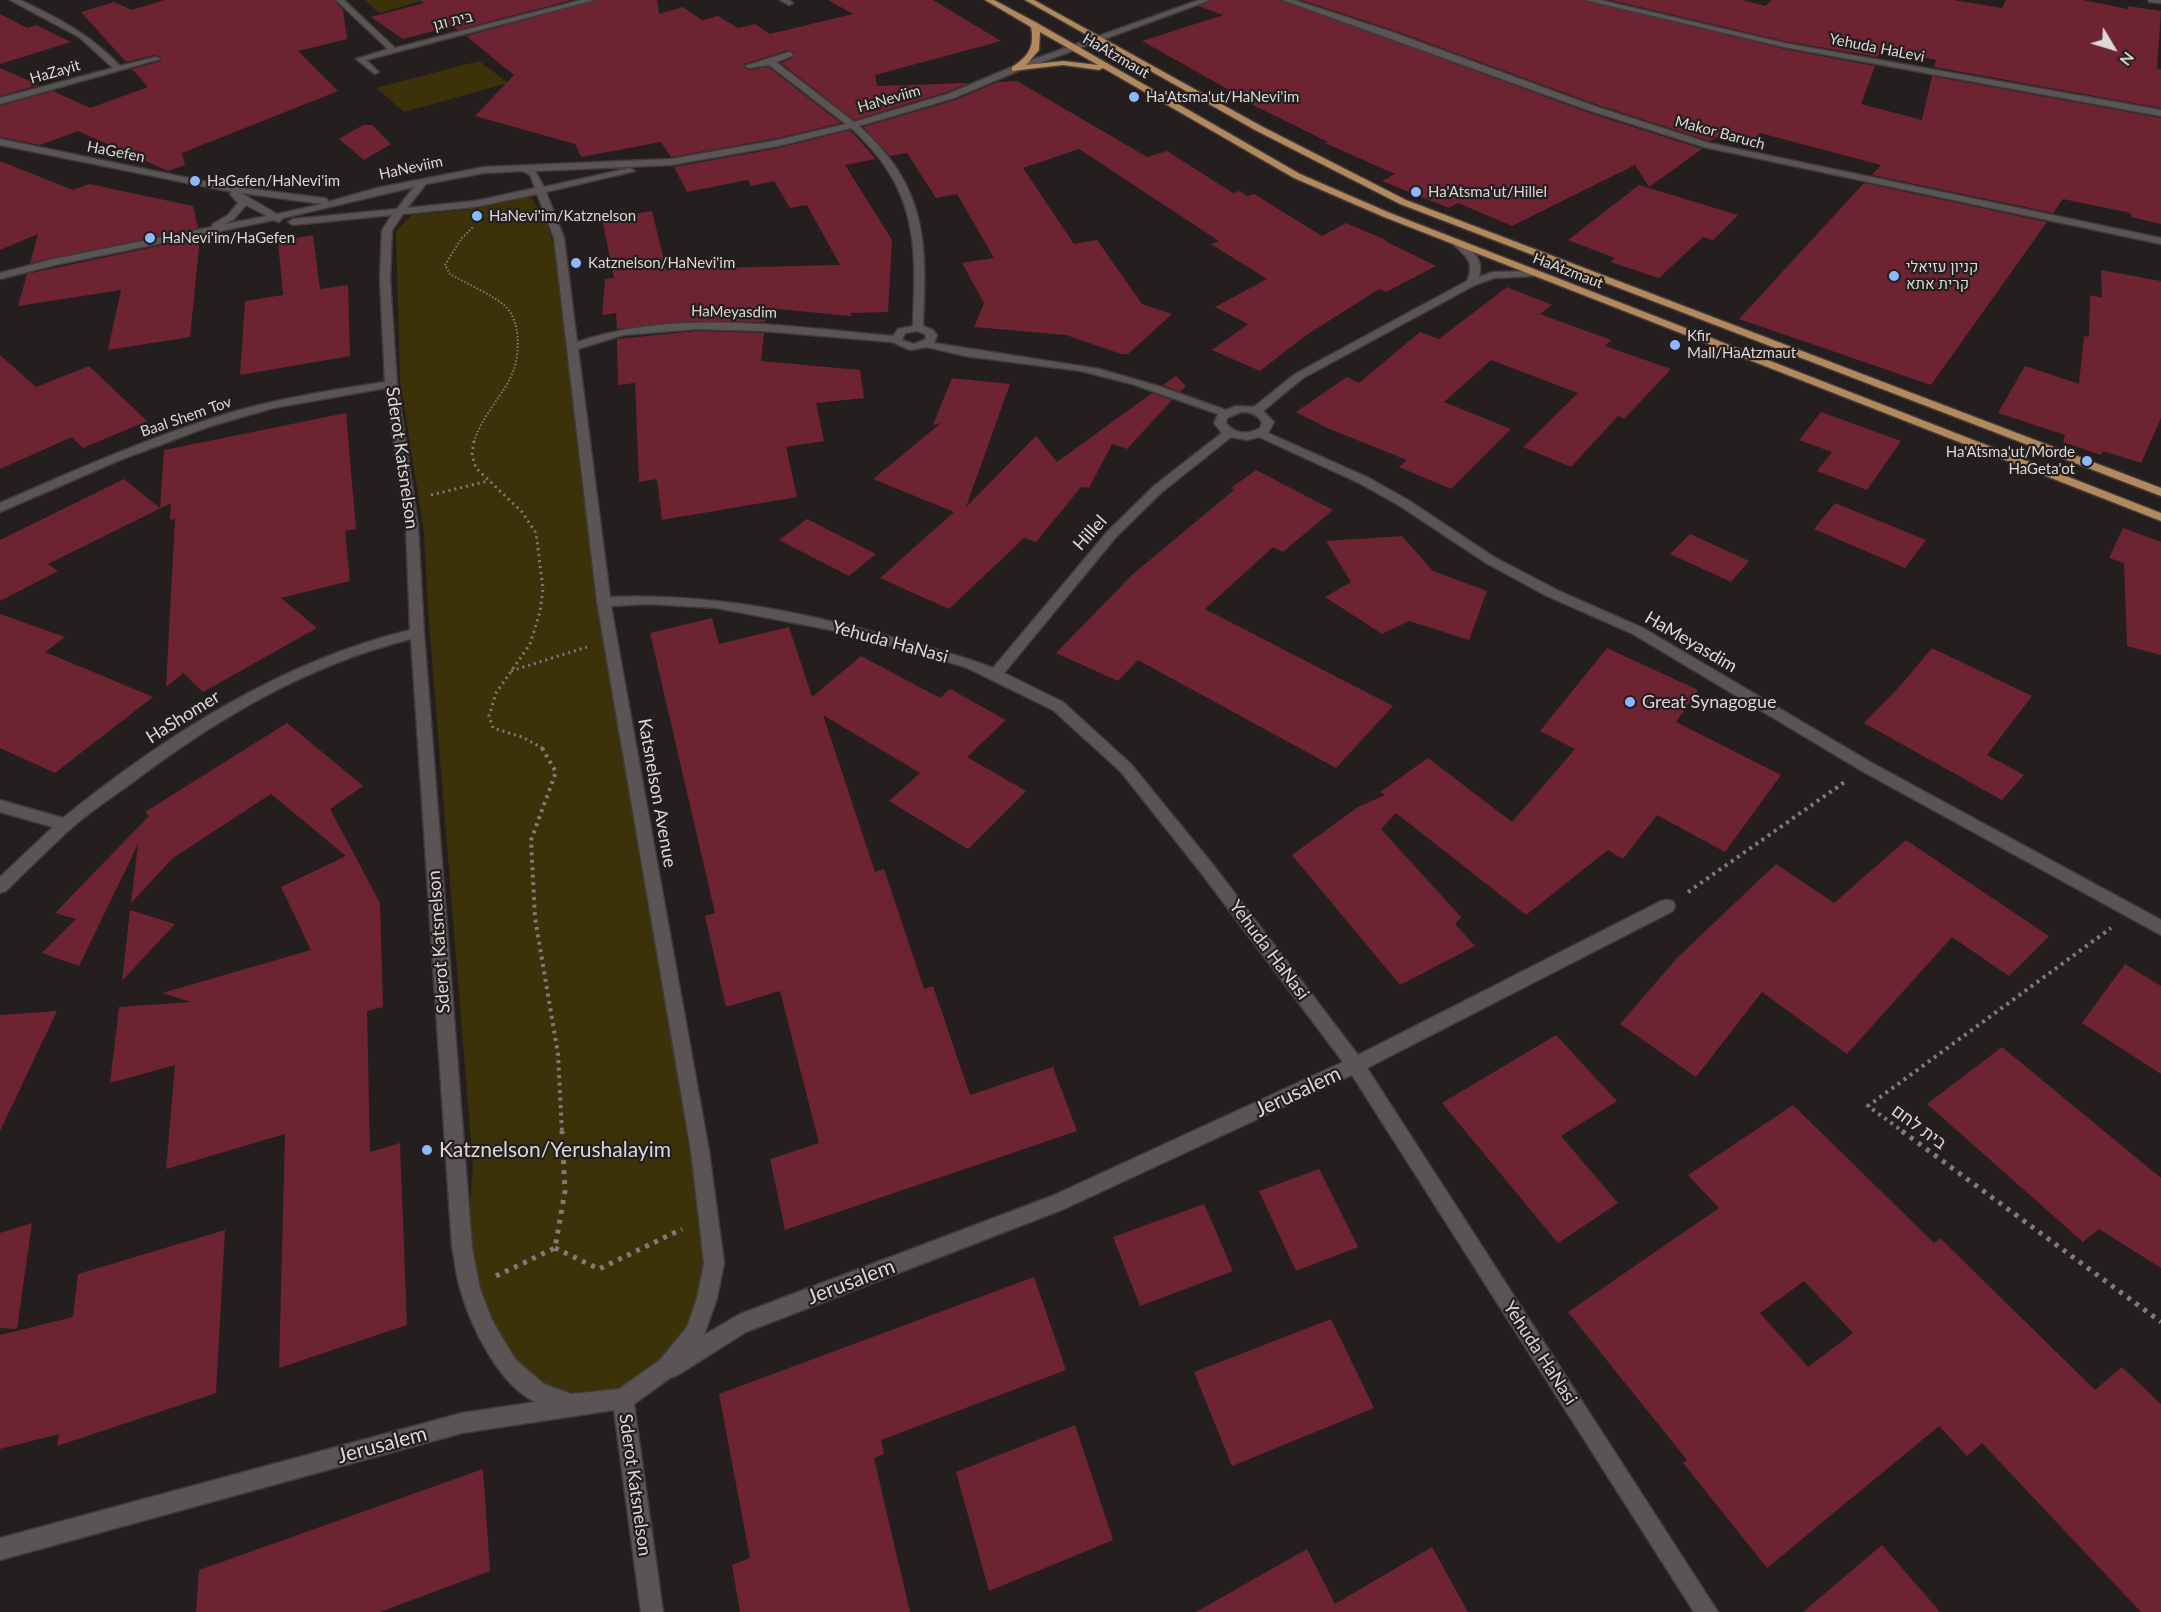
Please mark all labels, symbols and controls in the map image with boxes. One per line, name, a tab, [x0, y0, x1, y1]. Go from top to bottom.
street label: בית וגן	[431, 7, 475, 35]
north arrow	[2083, 18, 2143, 78]
street label: HaAtzmaut	[1079, 30, 1153, 82]
street label: Yehuda HaLevi	[1828, 30, 1926, 66]
text: N	[2116, 49, 2139, 70]
street label: HaZayit	[28, 56, 82, 88]
street label: HaNeviim	[855, 81, 923, 117]
place label: Ha'Atsma'ut/HaNevi'im	[1146, 88, 1299, 106]
marker: Ha'Atsma'ut/HaNevi'im	[1127, 90, 1141, 104]
street label: Makor Baruch	[1673, 112, 1767, 154]
street label: HaGefen	[86, 138, 146, 166]
street label: HaNeviim	[377, 152, 445, 184]
place label: HaGefen/HaNevi'im	[207, 172, 340, 190]
marker: HaGefen/HaNevi'im	[188, 174, 202, 188]
place label: Ha'Atsma'ut/Hillel	[1428, 183, 1547, 201]
marker: Ha'Atsma'ut/Hillel	[1409, 185, 1423, 199]
place label: HaNevi'im/Katznelson	[489, 207, 636, 225]
marker: HaNevi'im/Katznelson	[470, 209, 484, 223]
place label: HaNevi'im/HaGefen	[162, 229, 295, 247]
marker: HaNevi'im/HaGefen	[143, 231, 157, 245]
street label: HaAtzmaut	[1530, 249, 1606, 293]
place label: Katznelson/HaNevi'im	[588, 254, 735, 272]
marker: Katznelson/HaNevi'im	[569, 256, 583, 270]
place label: קניון עזיאלי קרית אתא	[1906, 258, 1978, 293]
marker: קניון עזיאלי קרית אתא	[1887, 269, 1901, 283]
street label: HaMeyasdim	[691, 302, 777, 322]
place label: Kfir Mall/HaAtzmaut	[1687, 327, 1796, 362]
marker: Kfir Mall/HaAtzmaut	[1668, 338, 1682, 352]
street label: Sderot Katsnelson	[381, 386, 423, 530]
street label: Baal Shem Tov	[138, 393, 234, 441]
place label: Ha'Atsma'ut/Morde HaGeta'ot	[1946, 443, 2075, 478]
marker: Ha'Atsma'ut/Morde HaGeta'ot	[2080, 454, 2094, 468]
street label: Hillel	[1069, 511, 1111, 555]
street label: HaMeyasdim	[1641, 607, 1741, 677]
street label: Yehuda HaNasi	[830, 616, 950, 668]
street label: HaShomer	[142, 686, 224, 748]
place label: Great Synagogue	[1642, 691, 1776, 713]
marker: Great Synagogue	[1623, 695, 1637, 709]
street label: Katsnelson Avenue	[633, 717, 681, 869]
street label: Sderot Katsnelson	[423, 870, 455, 1014]
street label: Yehuda HaNasi	[1224, 896, 1314, 1004]
street label: Jerusalem	[1251, 1061, 1345, 1123]
street label: בית לחם	[1887, 1100, 1951, 1154]
place label: Katznelson/Yerushalayim	[439, 1137, 671, 1163]
marker: Katznelson/Yerushalayim	[420, 1143, 434, 1157]
street label: Jerusalem	[804, 1254, 898, 1310]
street label: Yehuda HaNasi	[1498, 1297, 1582, 1409]
street label: Sderot Katsnelson	[614, 1413, 656, 1557]
street label: Jerusalem	[334, 1421, 430, 1469]

